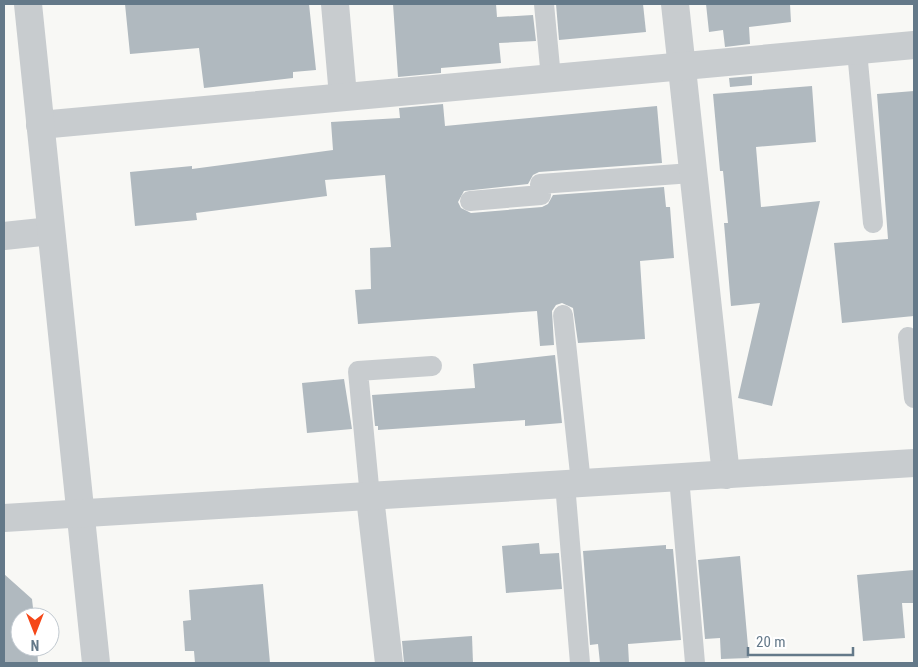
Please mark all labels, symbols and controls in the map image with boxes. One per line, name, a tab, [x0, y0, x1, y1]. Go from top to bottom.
north arrow	[10, 607, 60, 657]
scale bar	[748, 624, 853, 656]
text: 20 m	[756, 633, 786, 651]
text: N	[31, 637, 39, 653]

